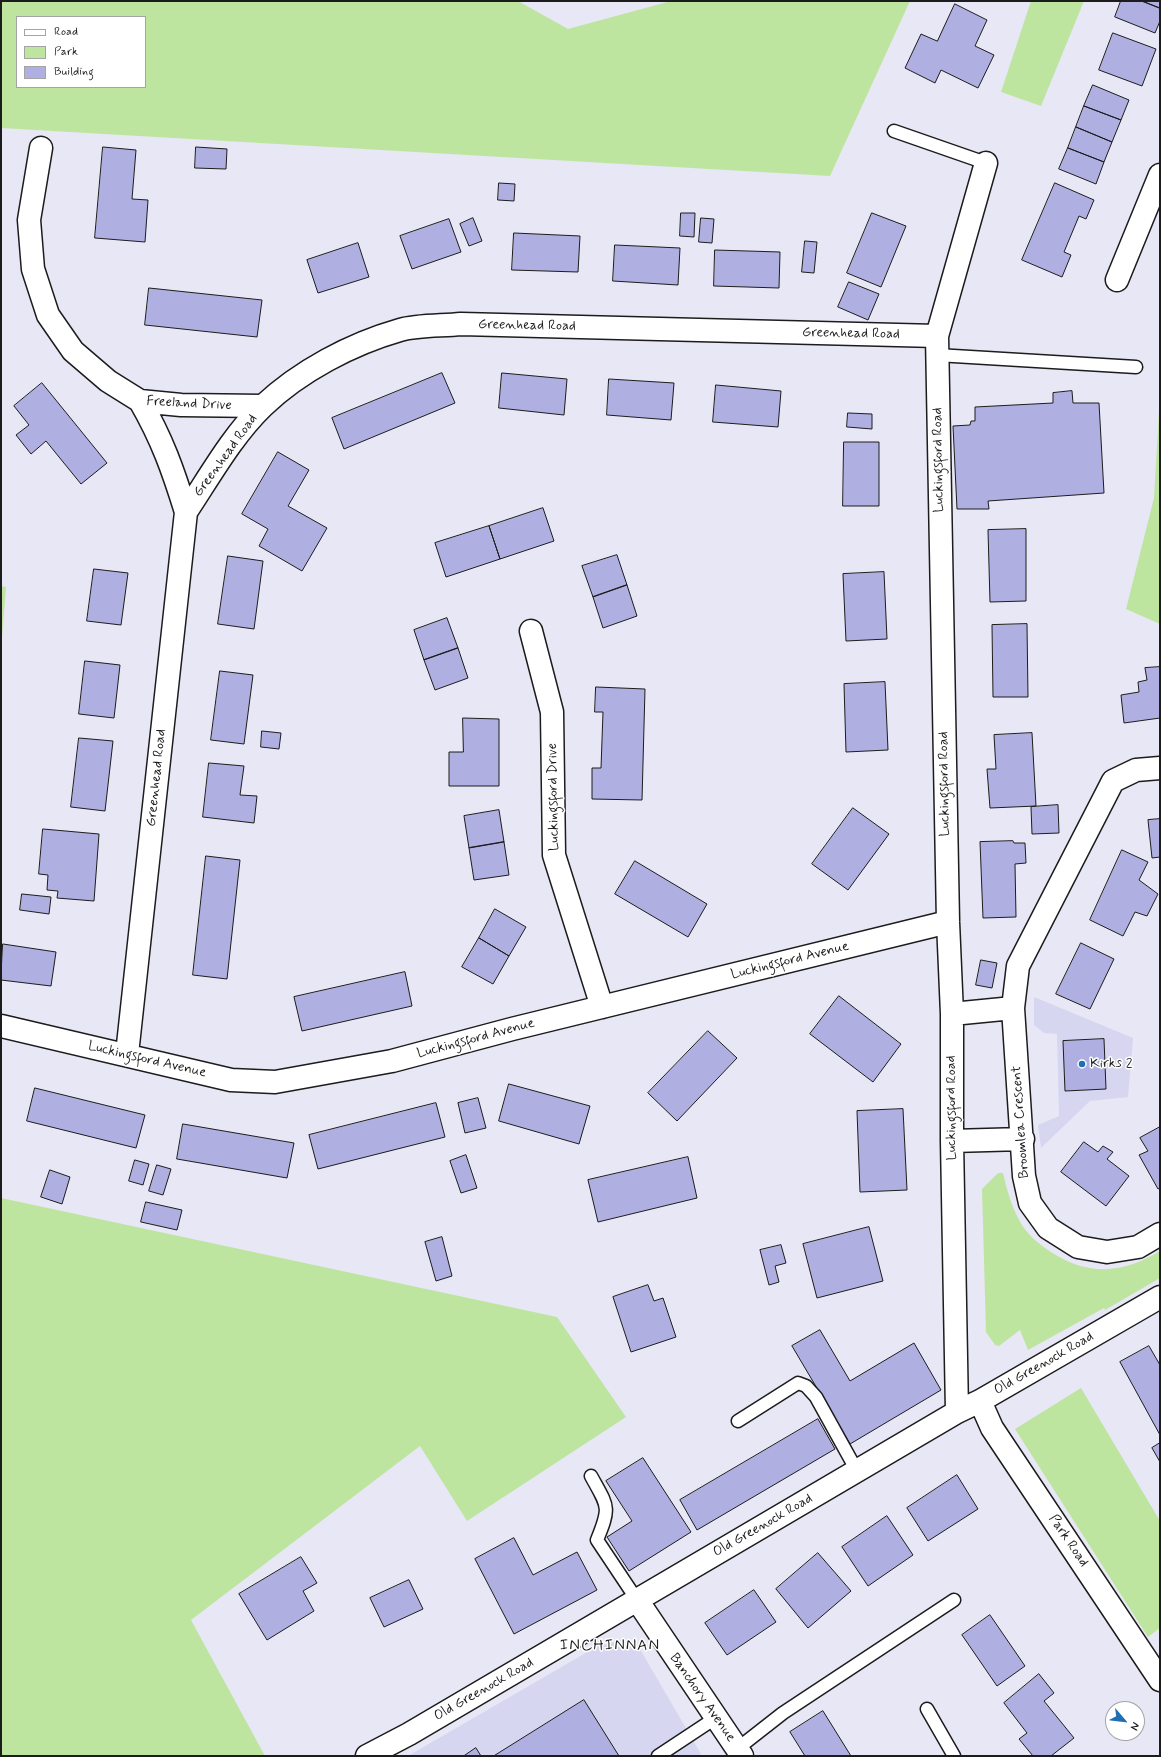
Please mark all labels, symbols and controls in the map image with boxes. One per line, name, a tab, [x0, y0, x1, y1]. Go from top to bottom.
legend	[16, 16, 146, 88]
text: Road	[54, 24, 78, 40]
text: Park	[54, 44, 78, 60]
text: Building	[54, 64, 94, 80]
street label: Greenhead Road	[478, 317, 576, 335]
street label: Greenhead Road	[802, 325, 900, 343]
street label: Freeland Drive	[146, 393, 232, 415]
street label: Luckingsford Road	[930, 407, 948, 513]
street label: Greenhead Road	[190, 411, 262, 501]
street label: Greenhead Road	[144, 728, 170, 828]
street label: Luckingsford Road	[936, 731, 954, 837]
street label: Luckingsford Drive	[545, 743, 563, 851]
street label: Luckingsford Avenue	[729, 938, 851, 984]
street label: Luckingsford Avenue	[415, 1015, 537, 1063]
street label: Luckingsford Avenue	[86, 1038, 208, 1082]
street label: Luckingsford Road	[944, 1055, 960, 1161]
place label: Kirks 2	[1090, 1056, 1133, 1072]
marker: Kirks 2	[1077, 1059, 1087, 1069]
street label: Broomlea Crescent	[1009, 1065, 1033, 1179]
street label: Old Greenock Road	[991, 1329, 1097, 1399]
street label: Old Greenock Road	[710, 1491, 816, 1561]
street label: Park Road	[1044, 1512, 1092, 1570]
district label: INCHINNAN	[560, 1637, 660, 1657]
street label: Banchory Avenue	[665, 1650, 739, 1746]
street label: Old Greenock Road	[431, 1655, 537, 1725]
north arrow	[1105, 1701, 1145, 1741]
text: N	[1127, 1720, 1143, 1733]

